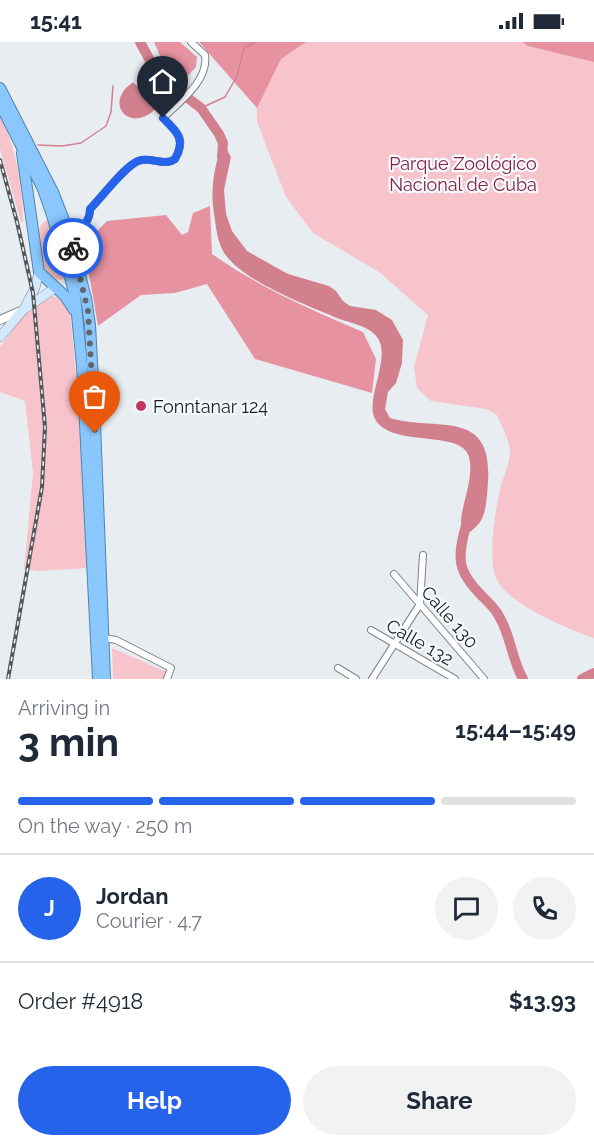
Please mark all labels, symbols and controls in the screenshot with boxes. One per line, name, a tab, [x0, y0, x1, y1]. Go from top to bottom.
text: 15:41	[30, 8, 82, 34]
pin	[137, 56, 188, 118]
icon: home	[146, 65, 179, 98]
park label: Parque Zoológico Nacional de Cuba	[389, 153, 537, 195]
courier	[43, 218, 103, 278]
icon: bike	[57, 232, 90, 265]
pin	[69, 371, 120, 433]
icon: bag	[78, 380, 111, 413]
place label: Fonntanar 124	[153, 396, 268, 417]
marker: Fonntanar 124	[134, 399, 148, 413]
street label: Calle 130	[417, 582, 483, 652]
street label: Calle 132	[383, 614, 457, 670]
text: Arriving in	[18, 696, 110, 720]
text: 15:44–15:49	[455, 717, 576, 743]
text: 3 min	[18, 719, 119, 765]
text: On the way · 250 m	[18, 814, 192, 838]
button: chat	[435, 877, 498, 940]
button: phone	[513, 877, 576, 940]
text: Jordan	[96, 883, 168, 909]
text: J	[44, 895, 55, 921]
text: Courier · 4.7	[96, 909, 202, 933]
text: Order #4918	[18, 988, 143, 1014]
text: $13.93	[509, 988, 576, 1014]
button: Help	[18, 1066, 291, 1135]
button: Share	[303, 1066, 576, 1135]

